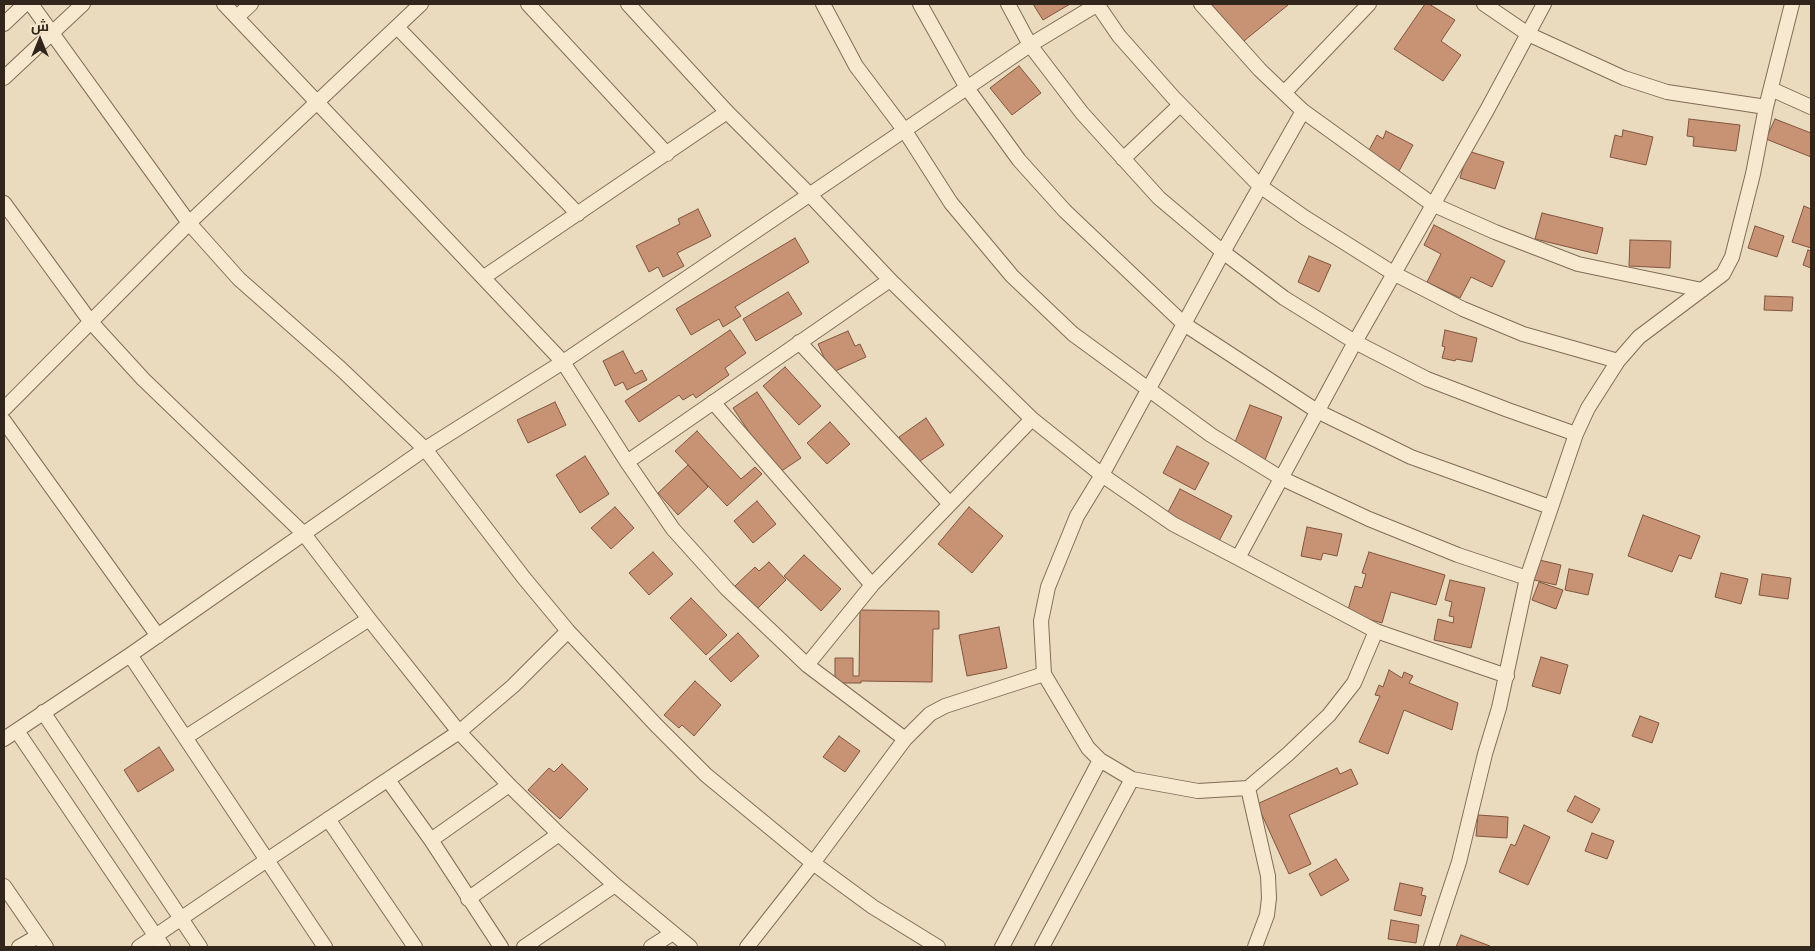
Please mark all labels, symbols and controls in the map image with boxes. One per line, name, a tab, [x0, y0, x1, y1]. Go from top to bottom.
north arrow	[15, 15, 65, 65]
text: ش	[31, 15, 49, 35]

